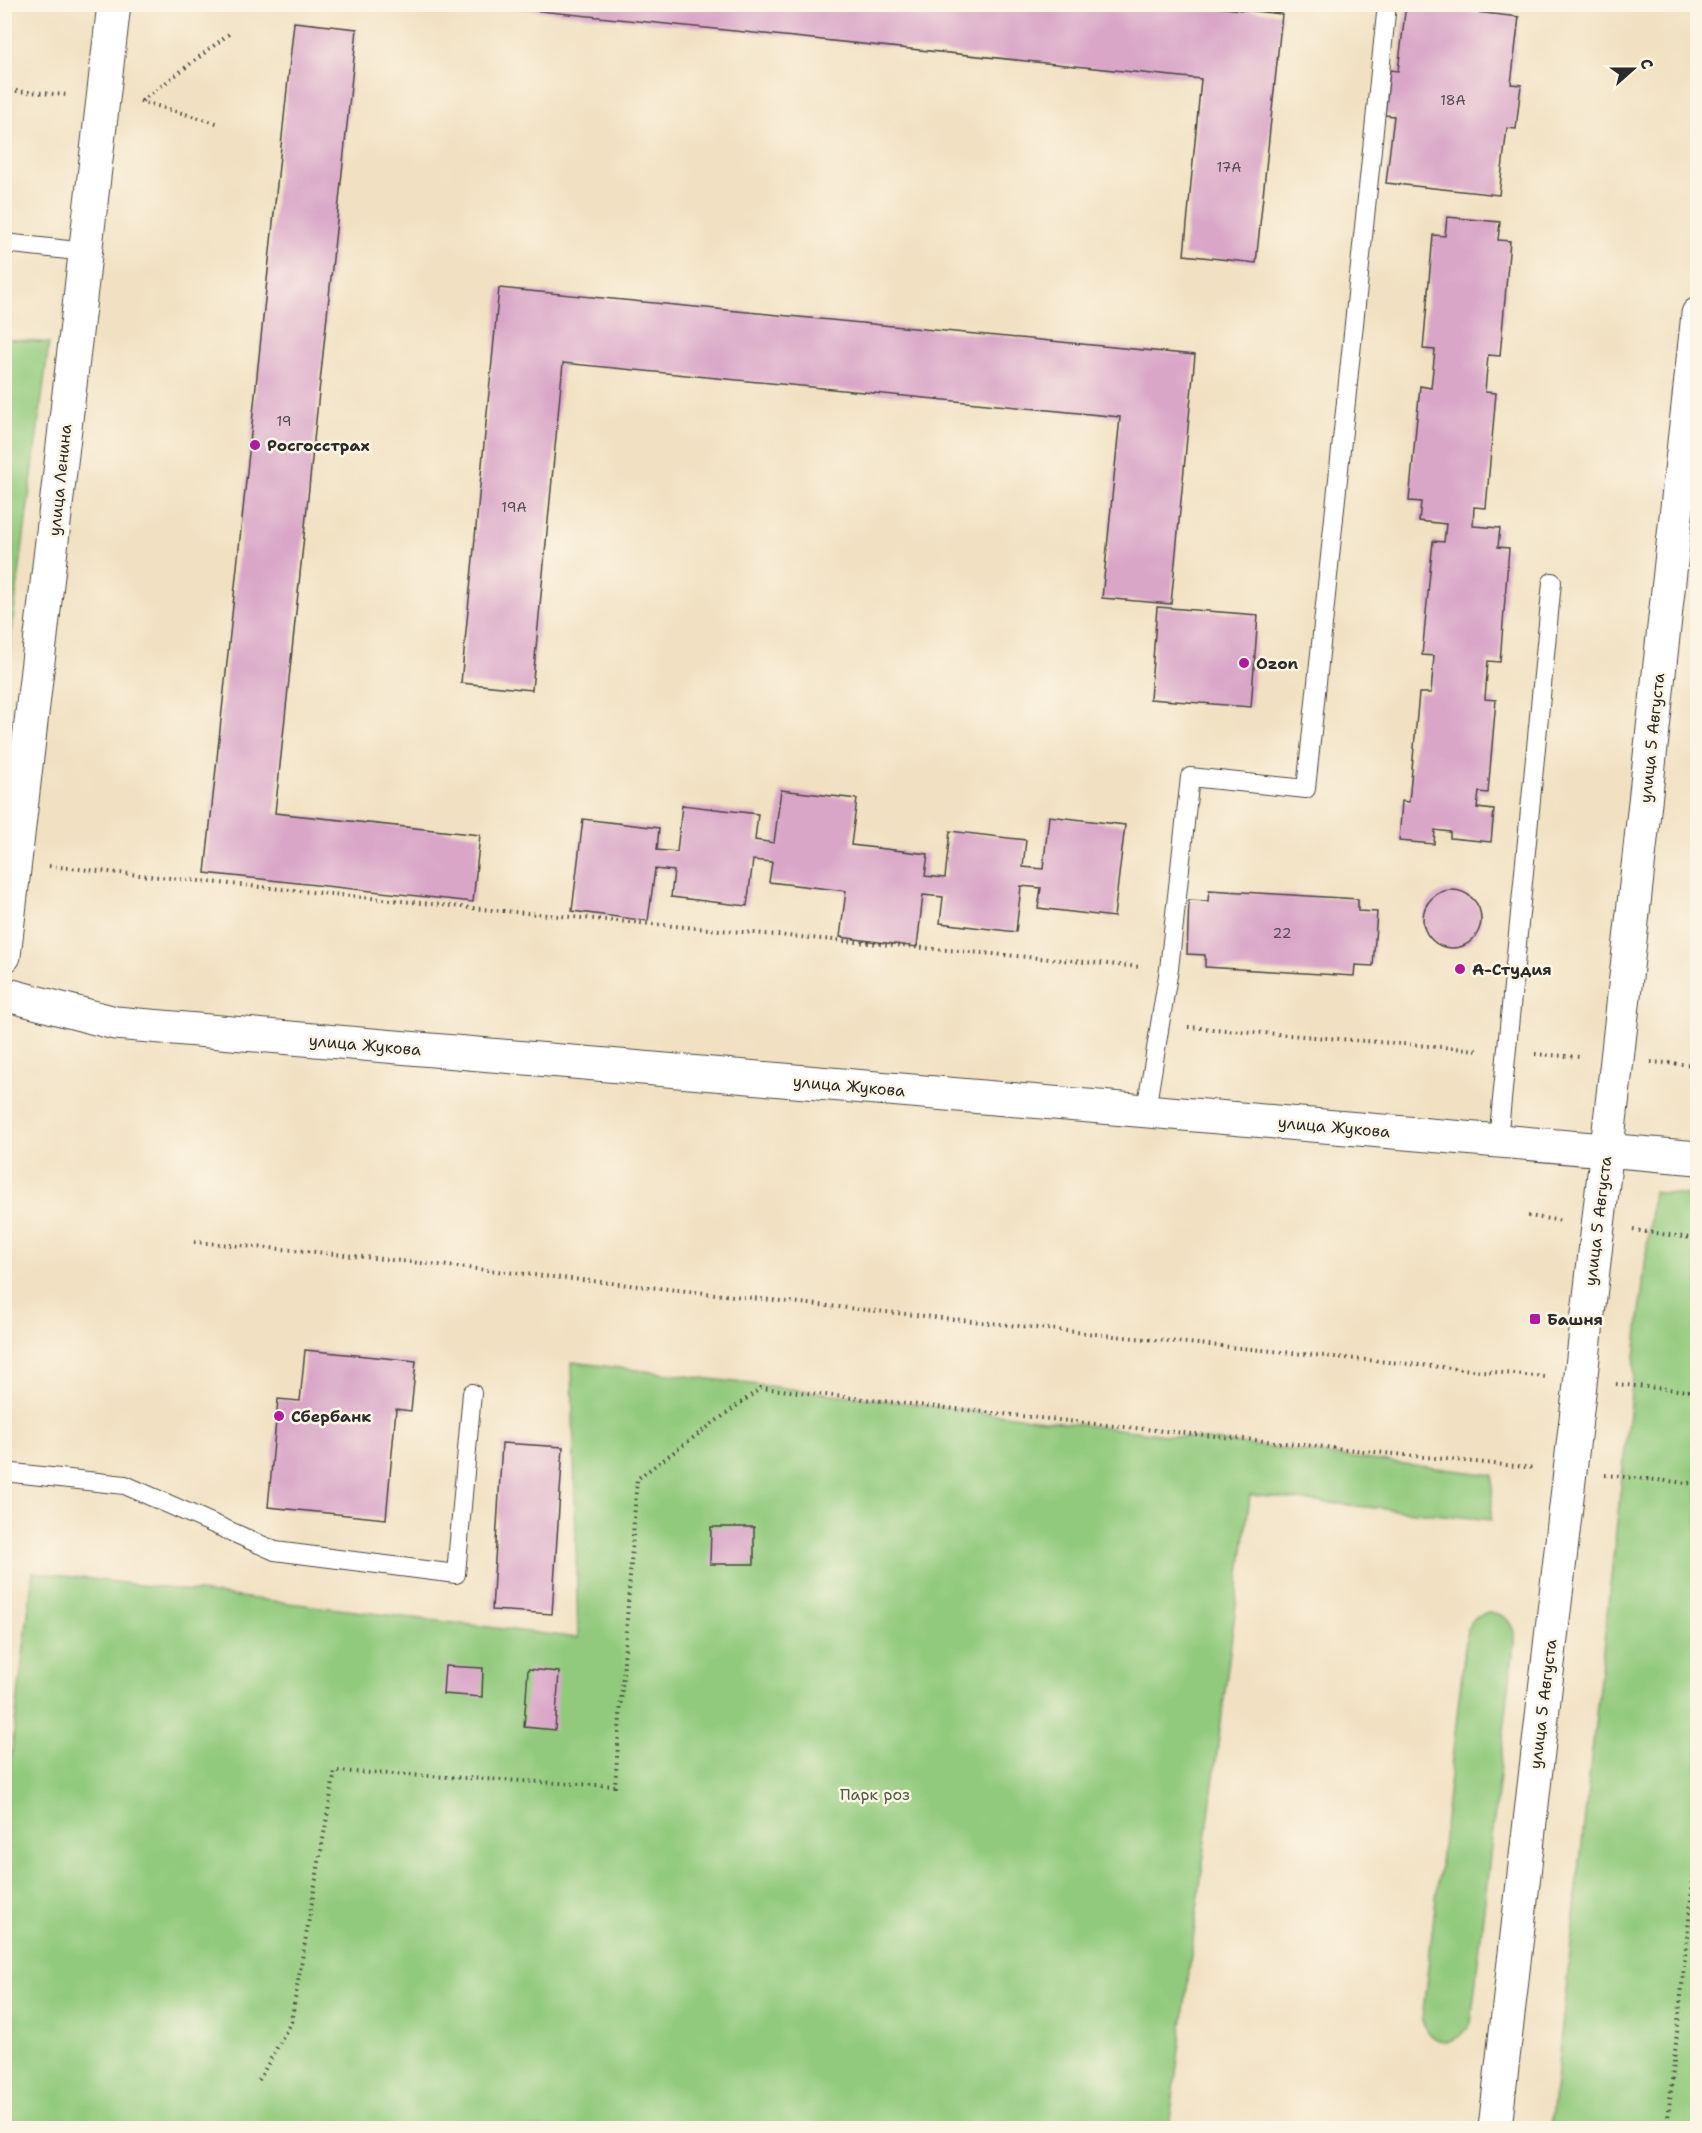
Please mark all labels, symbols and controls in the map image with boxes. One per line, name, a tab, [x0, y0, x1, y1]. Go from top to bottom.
north arrow	[1603, 39, 1663, 99]
text: С	[1635, 55, 1658, 72]
house number: 18А	[1440, 91, 1466, 109]
house number: 17А	[1216, 158, 1242, 176]
house number: 19	[276, 412, 292, 430]
street label: улица Ленина	[44, 423, 76, 537]
place label: Росгосстрах	[267, 435, 370, 456]
marker: Росгосстрах	[248, 438, 262, 452]
house number: 19А	[501, 498, 527, 516]
place label: Ozon	[1256, 653, 1299, 674]
marker: Ozon	[1237, 656, 1251, 670]
street label: улица 5 Августа	[1635, 672, 1669, 804]
house number: 22	[1273, 924, 1291, 942]
place label: А-Студия	[1472, 959, 1552, 980]
marker: А-Студия	[1453, 962, 1467, 976]
street label: улица Жукова	[308, 1030, 422, 1060]
street label: улица Жукова	[792, 1071, 906, 1101]
street label: улица Жукова	[1277, 1112, 1391, 1142]
street label: улица 5 Августа	[1580, 1155, 1616, 1287]
place label: Башня	[1547, 1309, 1603, 1330]
marker: Башня	[1528, 1312, 1542, 1326]
place label: Сбербанк	[291, 1406, 371, 1427]
marker: Сбербанк	[272, 1409, 286, 1423]
street label: улица 5 Августа	[1525, 1638, 1561, 1770]
park label: Парк роз	[840, 1784, 910, 1805]

